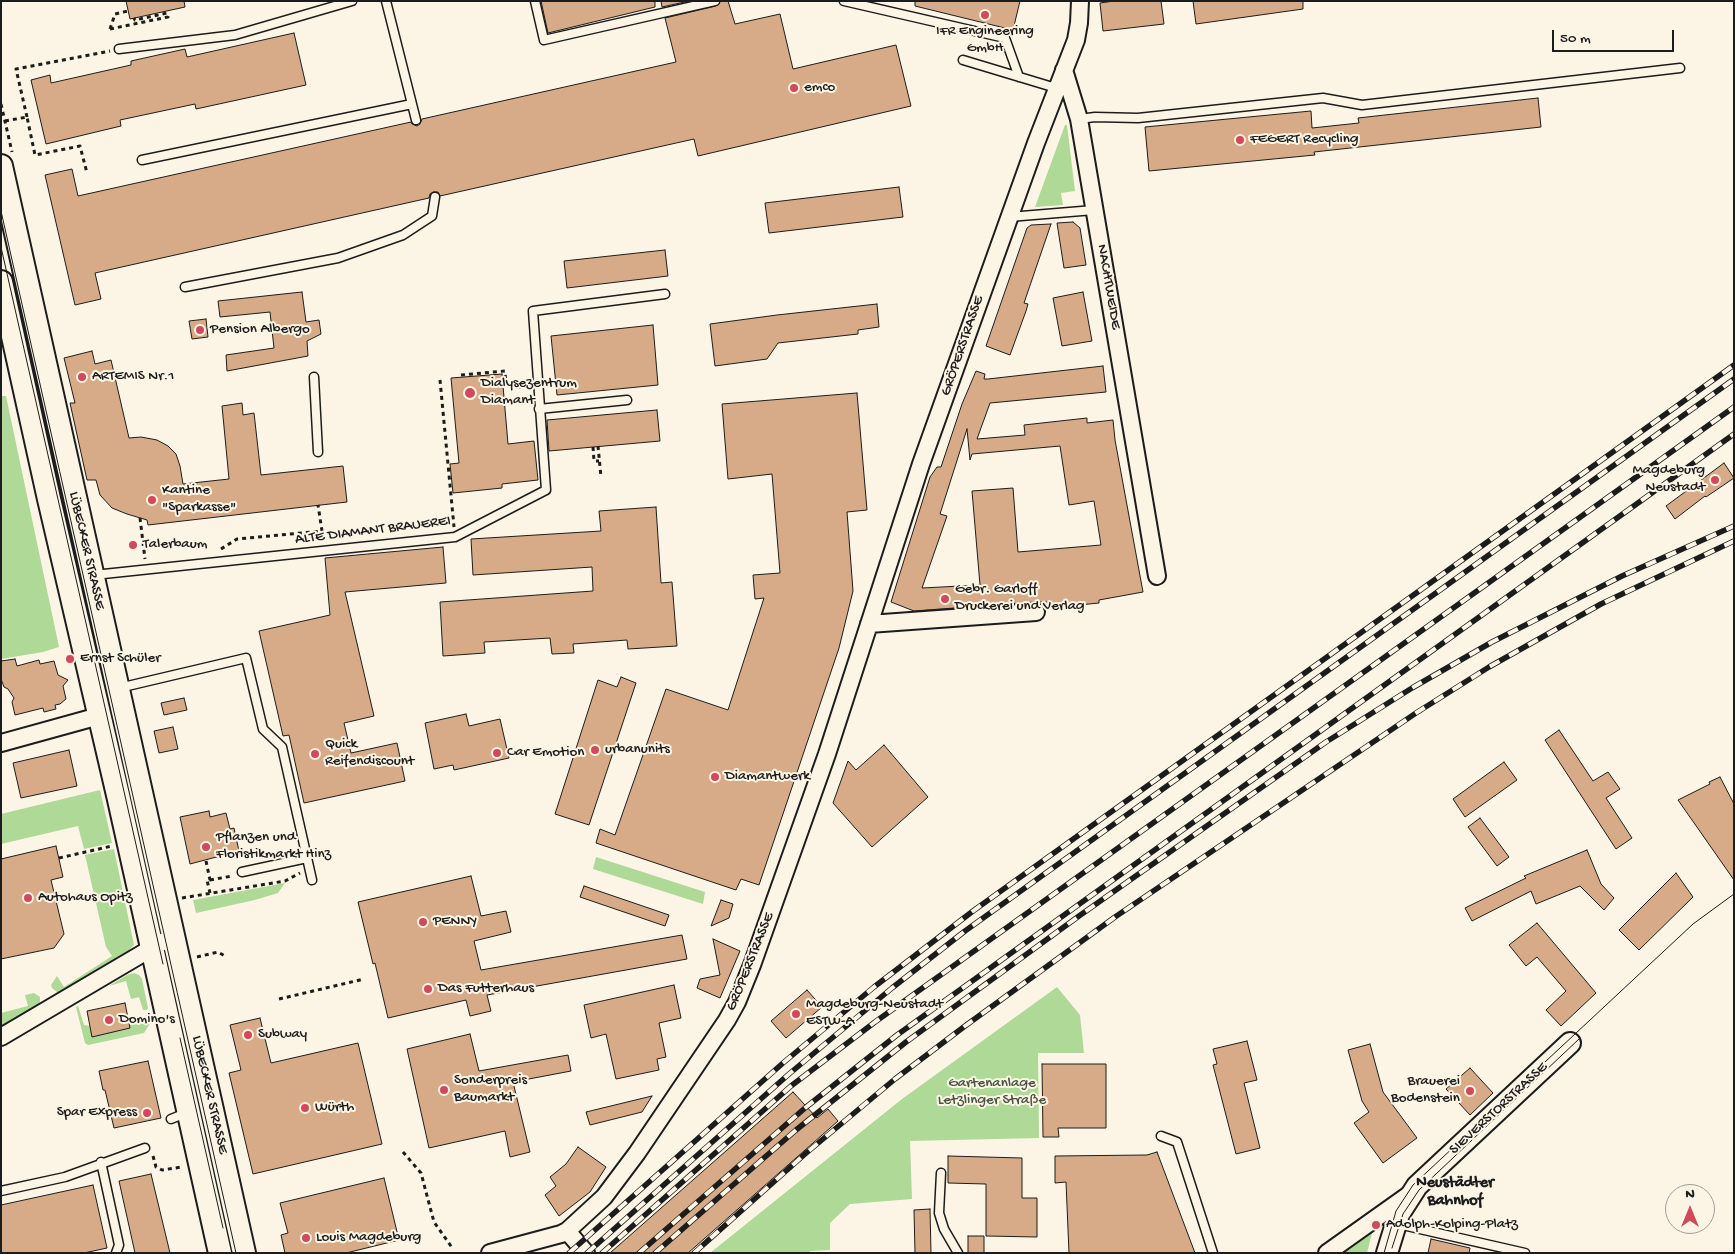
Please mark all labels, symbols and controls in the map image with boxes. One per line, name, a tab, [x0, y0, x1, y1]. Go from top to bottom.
marker: IFR Engineering GmbH	[979, 9, 991, 21]
scale bar	[1555, 20, 1678, 52]
place label: IFR Engineering GmbH	[936, 23, 1034, 58]
text: 50 m	[1560, 30, 1591, 48]
place label: emco	[804, 79, 835, 97]
marker: emco	[788, 82, 800, 94]
place label: FEGERT Recycling	[1250, 131, 1358, 149]
marker: FEGERT Recycling	[1234, 134, 1246, 146]
street label: NACHTWEIDE	[1092, 243, 1124, 331]
street label: GRÖPERSTRASSE	[937, 294, 989, 398]
place label: Pension Albergo	[210, 321, 310, 339]
marker: Pension Albergo	[194, 324, 206, 336]
place label: ARTEMIS Nr.1	[92, 368, 174, 386]
marker: ARTEMIS Nr.1	[76, 371, 88, 383]
place label: Dialysezentrum Diamant	[481, 375, 577, 410]
marker: Dialysezentrum Diamant	[463, 386, 477, 400]
place label: Magdeburg Neustadt	[1632, 462, 1705, 497]
marker: Magdeburg Neustadt	[1709, 474, 1721, 486]
place label: Kantine "Sparkasse"	[162, 482, 236, 517]
street label: LÜBECKER STRASSE	[64, 490, 108, 612]
marker: Kantine "Sparkasse"	[146, 494, 158, 506]
street label: ALTE DIAMANT BRAUEREI	[294, 513, 452, 549]
place label: Talerbaum	[143, 536, 207, 554]
marker: Talerbaum	[127, 539, 139, 551]
place label: Gebr. Garloff Druckerei und Verlag	[955, 581, 1085, 616]
marker: Gebr. Garloff Druckerei und Verlag	[939, 593, 951, 605]
place label: Ernst Schüler	[80, 650, 160, 668]
marker: Ernst Schüler	[64, 653, 76, 665]
place label: Quick Reifendiscount	[325, 736, 414, 771]
place label: urbanunits	[605, 741, 670, 759]
place label: Car Emotion	[507, 744, 584, 762]
marker: urbanunits	[589, 744, 601, 756]
marker: Car Emotion	[491, 747, 503, 759]
marker: Quick Reifendiscount	[309, 748, 321, 760]
place label: Diamantwerk	[725, 768, 810, 786]
marker: Diamantwerk	[709, 771, 721, 783]
place label: Pflanzen und Floristikmarkt Hinz	[216, 829, 331, 864]
marker: Pflanzen und Floristikmarkt Hinz	[200, 841, 212, 853]
place label: Autohaus Opitz	[38, 889, 133, 907]
marker: Autohaus Opitz	[22, 892, 34, 904]
street label: GRÖPERSTRASSE	[723, 910, 779, 1014]
place label: PENNY	[433, 913, 477, 931]
marker: PENNY	[417, 916, 429, 928]
place label: Das Futterhaus	[438, 980, 534, 998]
marker: Das Futterhaus	[422, 983, 434, 995]
place label: Magdeburg-Neustadt ESTW-A	[806, 996, 943, 1031]
marker: Magdeburg-Neustadt ESTW-A	[790, 1008, 802, 1020]
place label: Domino's	[119, 1011, 175, 1029]
marker: Domino's	[103, 1014, 115, 1026]
place label: Subway	[258, 1026, 307, 1044]
marker: Subway	[242, 1029, 254, 1041]
street label: LÜBECKER STRASSE	[187, 1034, 231, 1156]
street label: SIEVERSTORSTRASSE	[1446, 1059, 1552, 1159]
place label: Sonderpreis Baumarkt	[454, 1072, 527, 1107]
place label: Brauerei Bodenstein	[1391, 1073, 1460, 1108]
park label: Gartenanlage Letzlinger Straße	[938, 1075, 1046, 1110]
marker: Sonderpreis Baumarkt	[438, 1084, 450, 1096]
marker: Brauerei Bodenstein	[1464, 1085, 1476, 1097]
place label: Würth	[315, 1099, 354, 1117]
marker: Würth	[299, 1102, 311, 1114]
place label: Spar Express	[57, 1104, 137, 1122]
marker: Spar Express	[141, 1107, 153, 1119]
district label: Neustädter Bahnhof	[1416, 1174, 1494, 1212]
north arrow	[1665, 1184, 1715, 1234]
text: N	[1685, 1186, 1695, 1203]
place label: Adolph-Kolping-Platz	[1386, 1216, 1518, 1234]
marker: Adolph-Kolping-Platz	[1370, 1219, 1382, 1231]
place label: Louis Magdeburg	[316, 1229, 421, 1247]
marker: Louis Magdeburg	[300, 1232, 312, 1244]

